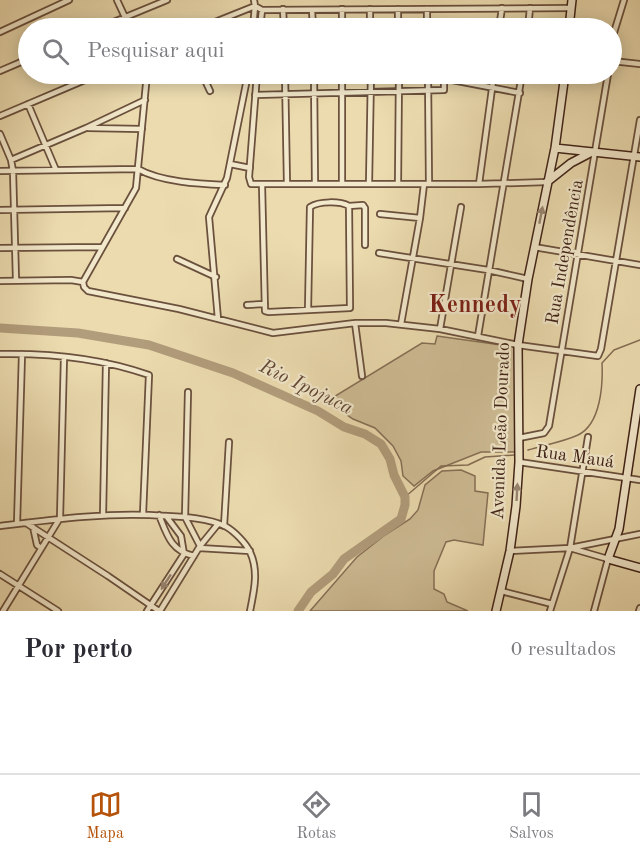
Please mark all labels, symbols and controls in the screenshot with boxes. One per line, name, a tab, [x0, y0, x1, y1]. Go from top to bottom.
search box	[18, 18, 622, 84]
icon: search	[39, 35, 72, 68]
text: Pesquisar aqui	[87, 40, 224, 62]
street label: Rua Independência	[543, 178, 587, 326]
one-way arrow	[537, 205, 546, 224]
district label: Kennedy	[428, 294, 522, 318]
street label: Avenida Leão Dourado	[489, 342, 513, 520]
water label: Rio Ipojuca	[255, 356, 356, 419]
street label: Rua Mauá	[535, 443, 615, 471]
one-way arrow	[513, 482, 522, 501]
one-way arrow	[161, 574, 172, 590]
text: Por perto	[24, 637, 133, 663]
text: 0 resultados	[511, 640, 616, 660]
tab: Mapa	[86, 788, 124, 844]
tab: Rotas	[296, 788, 336, 844]
tab: Salvos	[509, 788, 554, 844]

